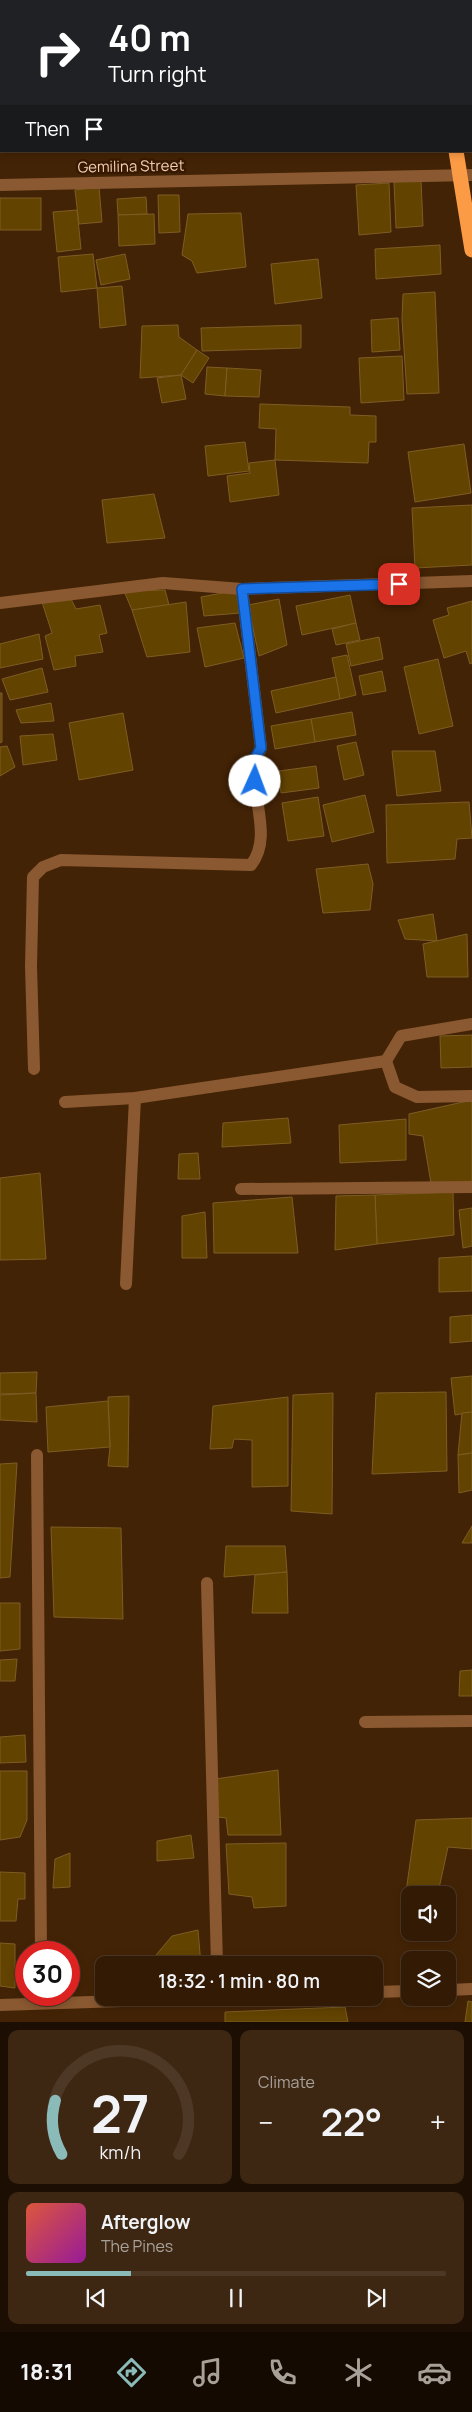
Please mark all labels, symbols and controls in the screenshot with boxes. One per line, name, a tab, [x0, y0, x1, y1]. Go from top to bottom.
text: 40 m	[108, 14, 191, 62]
icon: right	[25, 20, 90, 85]
text: Turn right	[108, 59, 206, 89]
icon: arrive	[80, 115, 108, 143]
text: Then	[25, 116, 70, 142]
street label: Gemilina Street	[77, 155, 185, 177]
pin	[378, 563, 420, 605]
icon: arrive	[385, 570, 413, 598]
position arrow	[228, 754, 280, 806]
map controls	[401, 1886, 456, 2006]
button: sound	[401, 1886, 456, 1941]
speed limit sign: 30	[15, 1941, 80, 2006]
button: layers	[401, 1951, 456, 2006]
text: 18:32 · 1 min · 80 m	[158, 1968, 320, 1994]
text: Climate	[258, 2071, 315, 2093]
text: 27	[91, 2078, 149, 2149]
text: 22°	[321, 2095, 382, 2147]
text: −	[258, 2103, 273, 2141]
text: +	[430, 2103, 446, 2141]
text: km/h	[99, 2140, 141, 2164]
text: Afterglow	[101, 2209, 190, 2235]
text: The Pines	[101, 2235, 173, 2257]
icon: previous	[82, 2284, 110, 2312]
icon: pause	[222, 2284, 250, 2312]
icon: next	[362, 2284, 390, 2312]
icon: directions	[114, 2355, 149, 2390]
icon: music	[190, 2355, 225, 2390]
icon: phone	[265, 2355, 300, 2390]
icon: climate	[341, 2355, 376, 2390]
icon: car	[417, 2355, 452, 2390]
text: 18:31	[20, 2357, 73, 2387]

